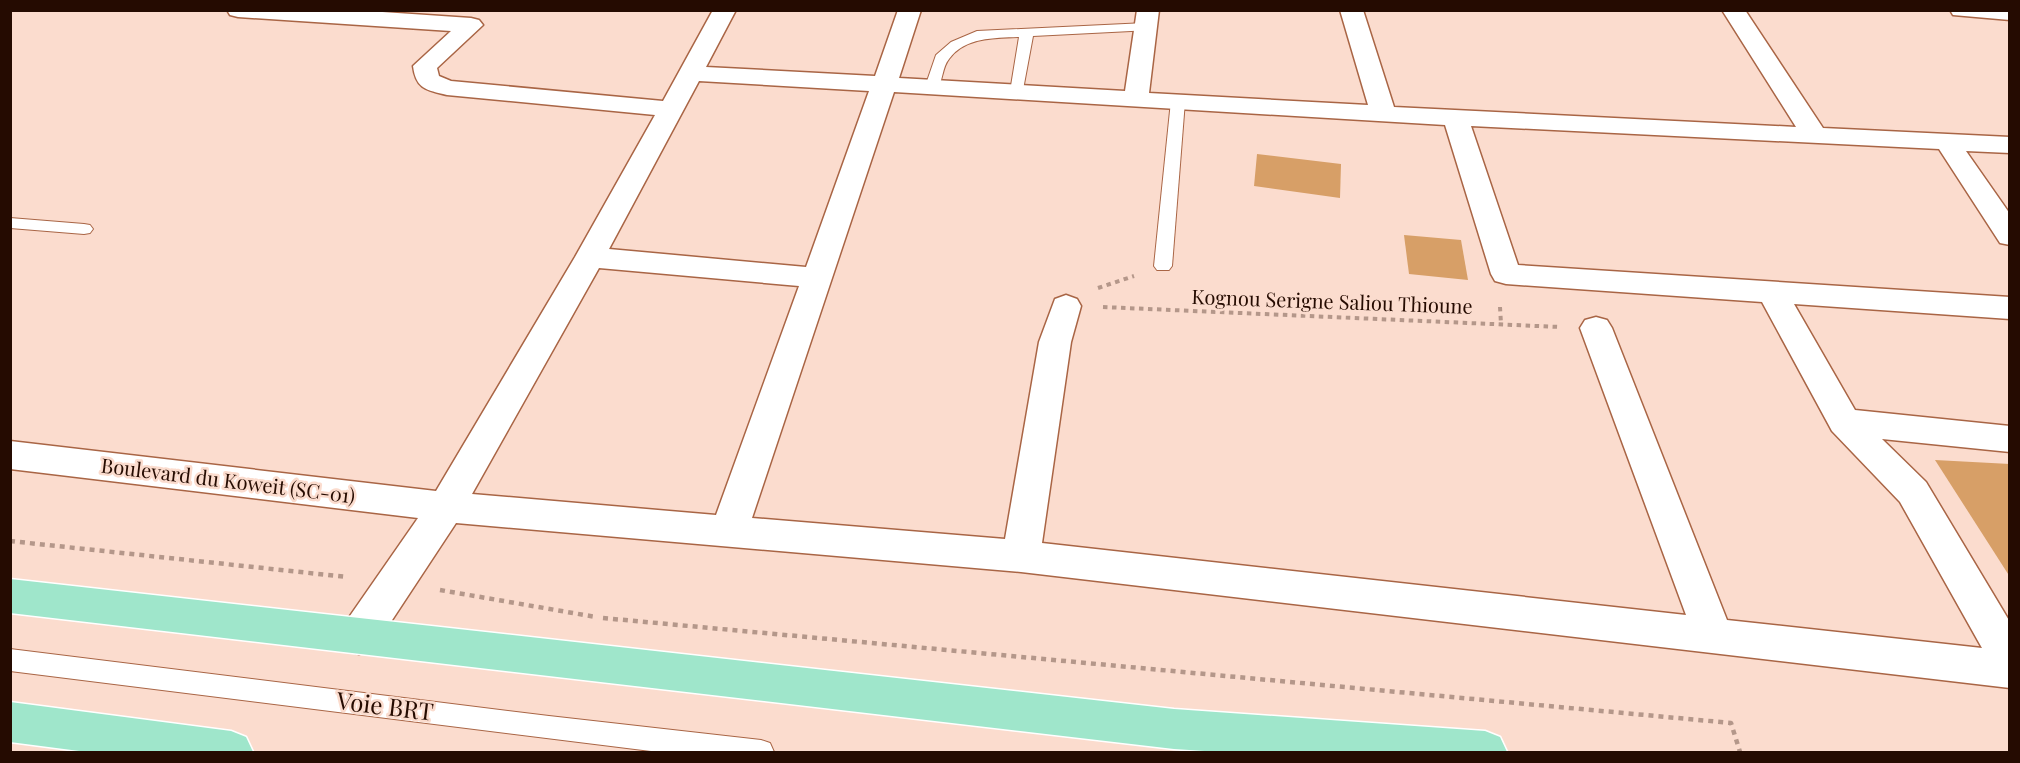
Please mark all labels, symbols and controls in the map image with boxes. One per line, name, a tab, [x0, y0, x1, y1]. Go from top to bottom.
street label: Kognou Serigne Saliou Thioune	[1191, 282, 1473, 319]
street label: Boulevard du Koweit (SC-01)	[100, 451, 357, 508]
street label: Voie BRT	[334, 683, 435, 727]

